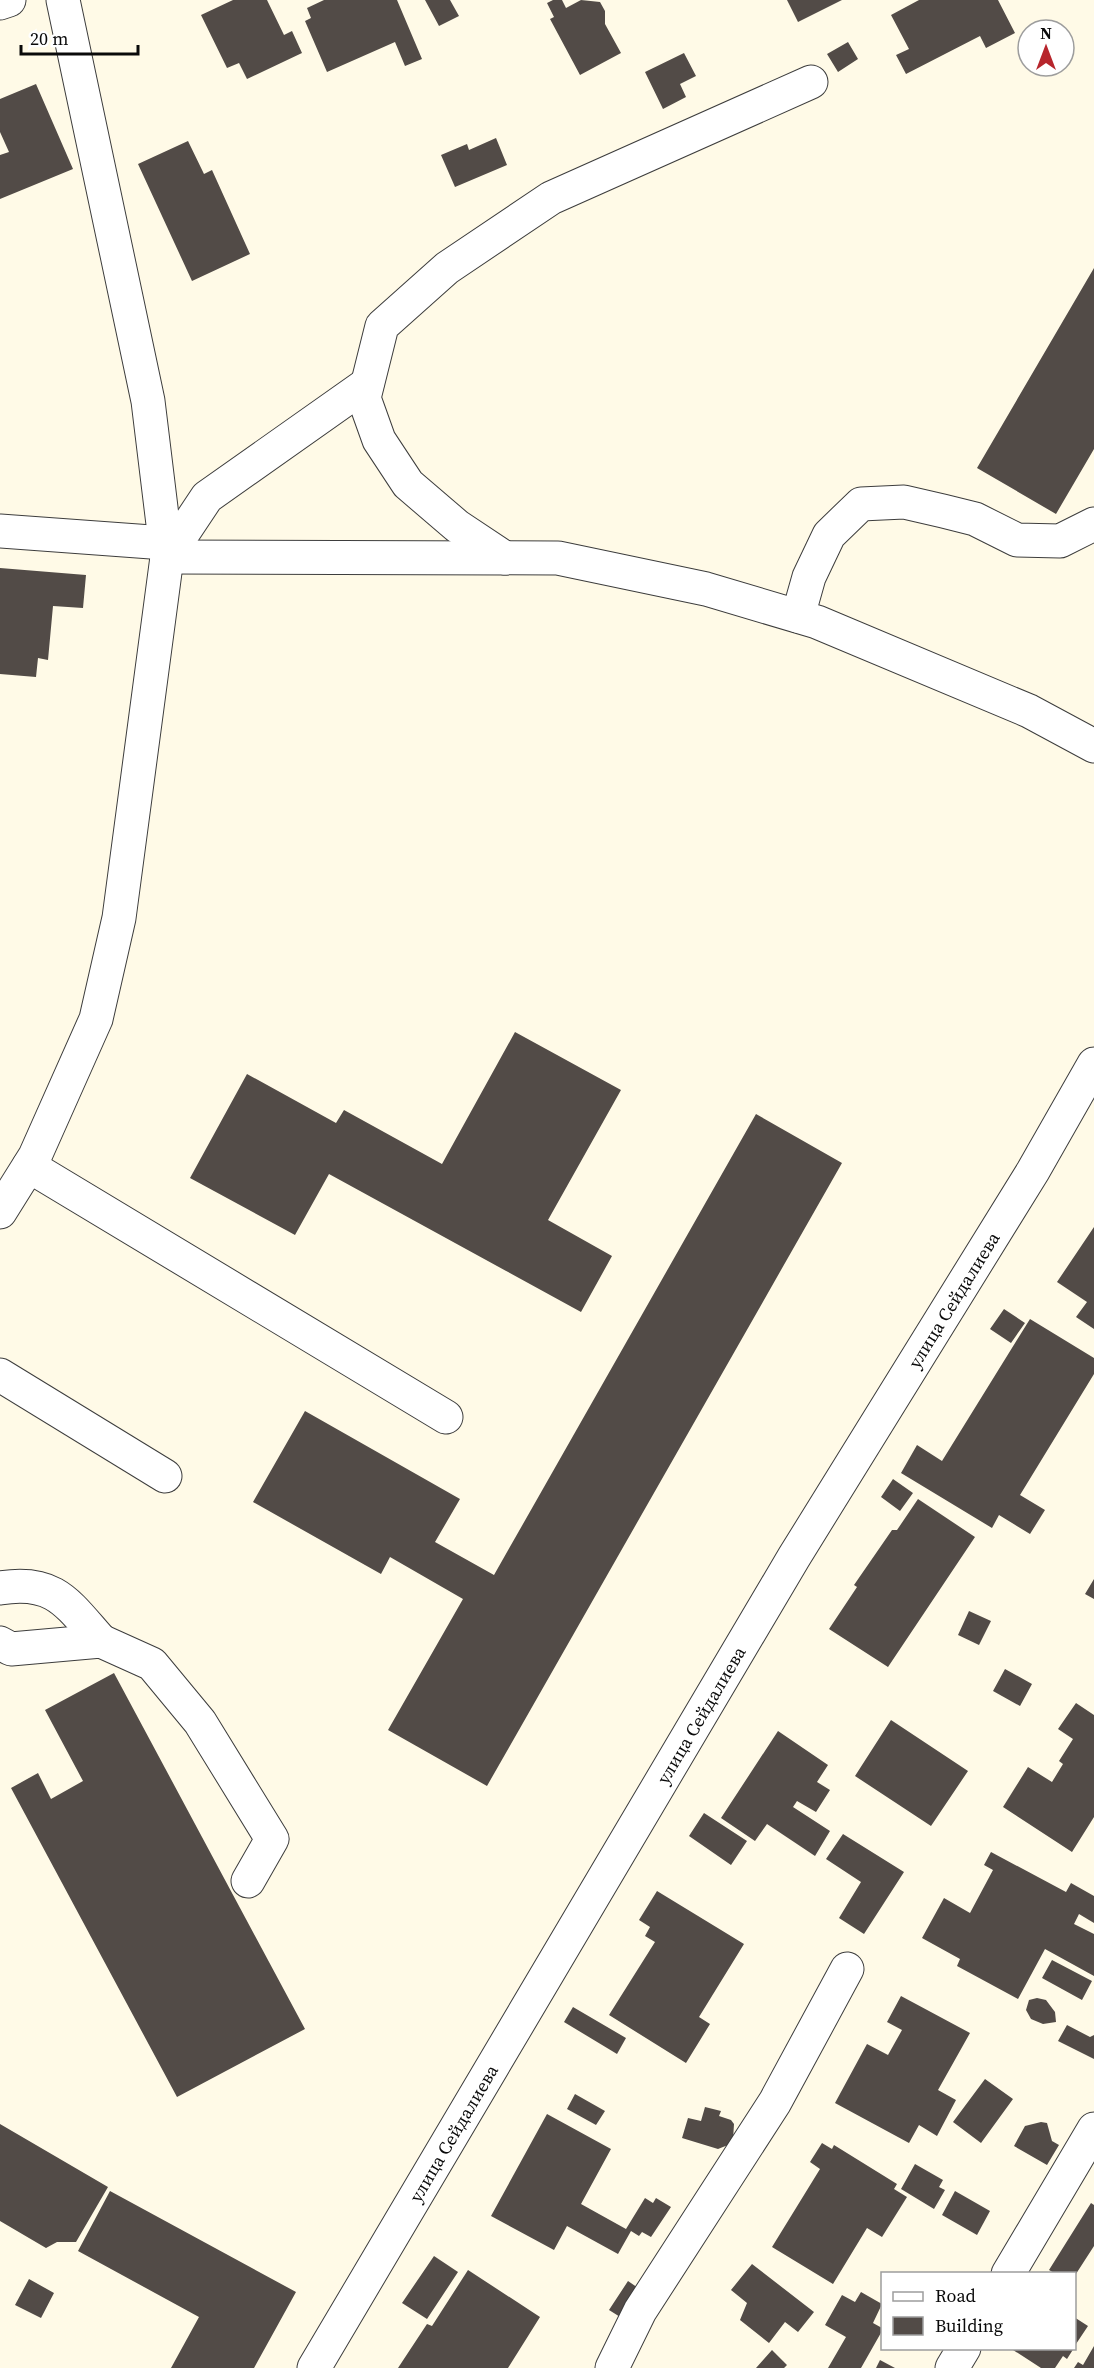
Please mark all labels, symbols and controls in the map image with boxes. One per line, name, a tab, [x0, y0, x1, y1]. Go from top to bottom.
scale bar	[21, 18, 138, 56]
north arrow	[1016, 18, 1076, 78]
text: N	[1040, 22, 1052, 44]
text: 20 m	[30, 26, 68, 51]
street label: улица Сейдалиева	[902, 1226, 1005, 1373]
street label: улица Сейдалиева	[650, 1641, 751, 1788]
street label: улица Сейдалиева	[403, 2059, 504, 2206]
legend	[881, 2272, 1076, 2350]
text: Road	[935, 2283, 976, 2308]
text: Building	[935, 2313, 1003, 2338]

